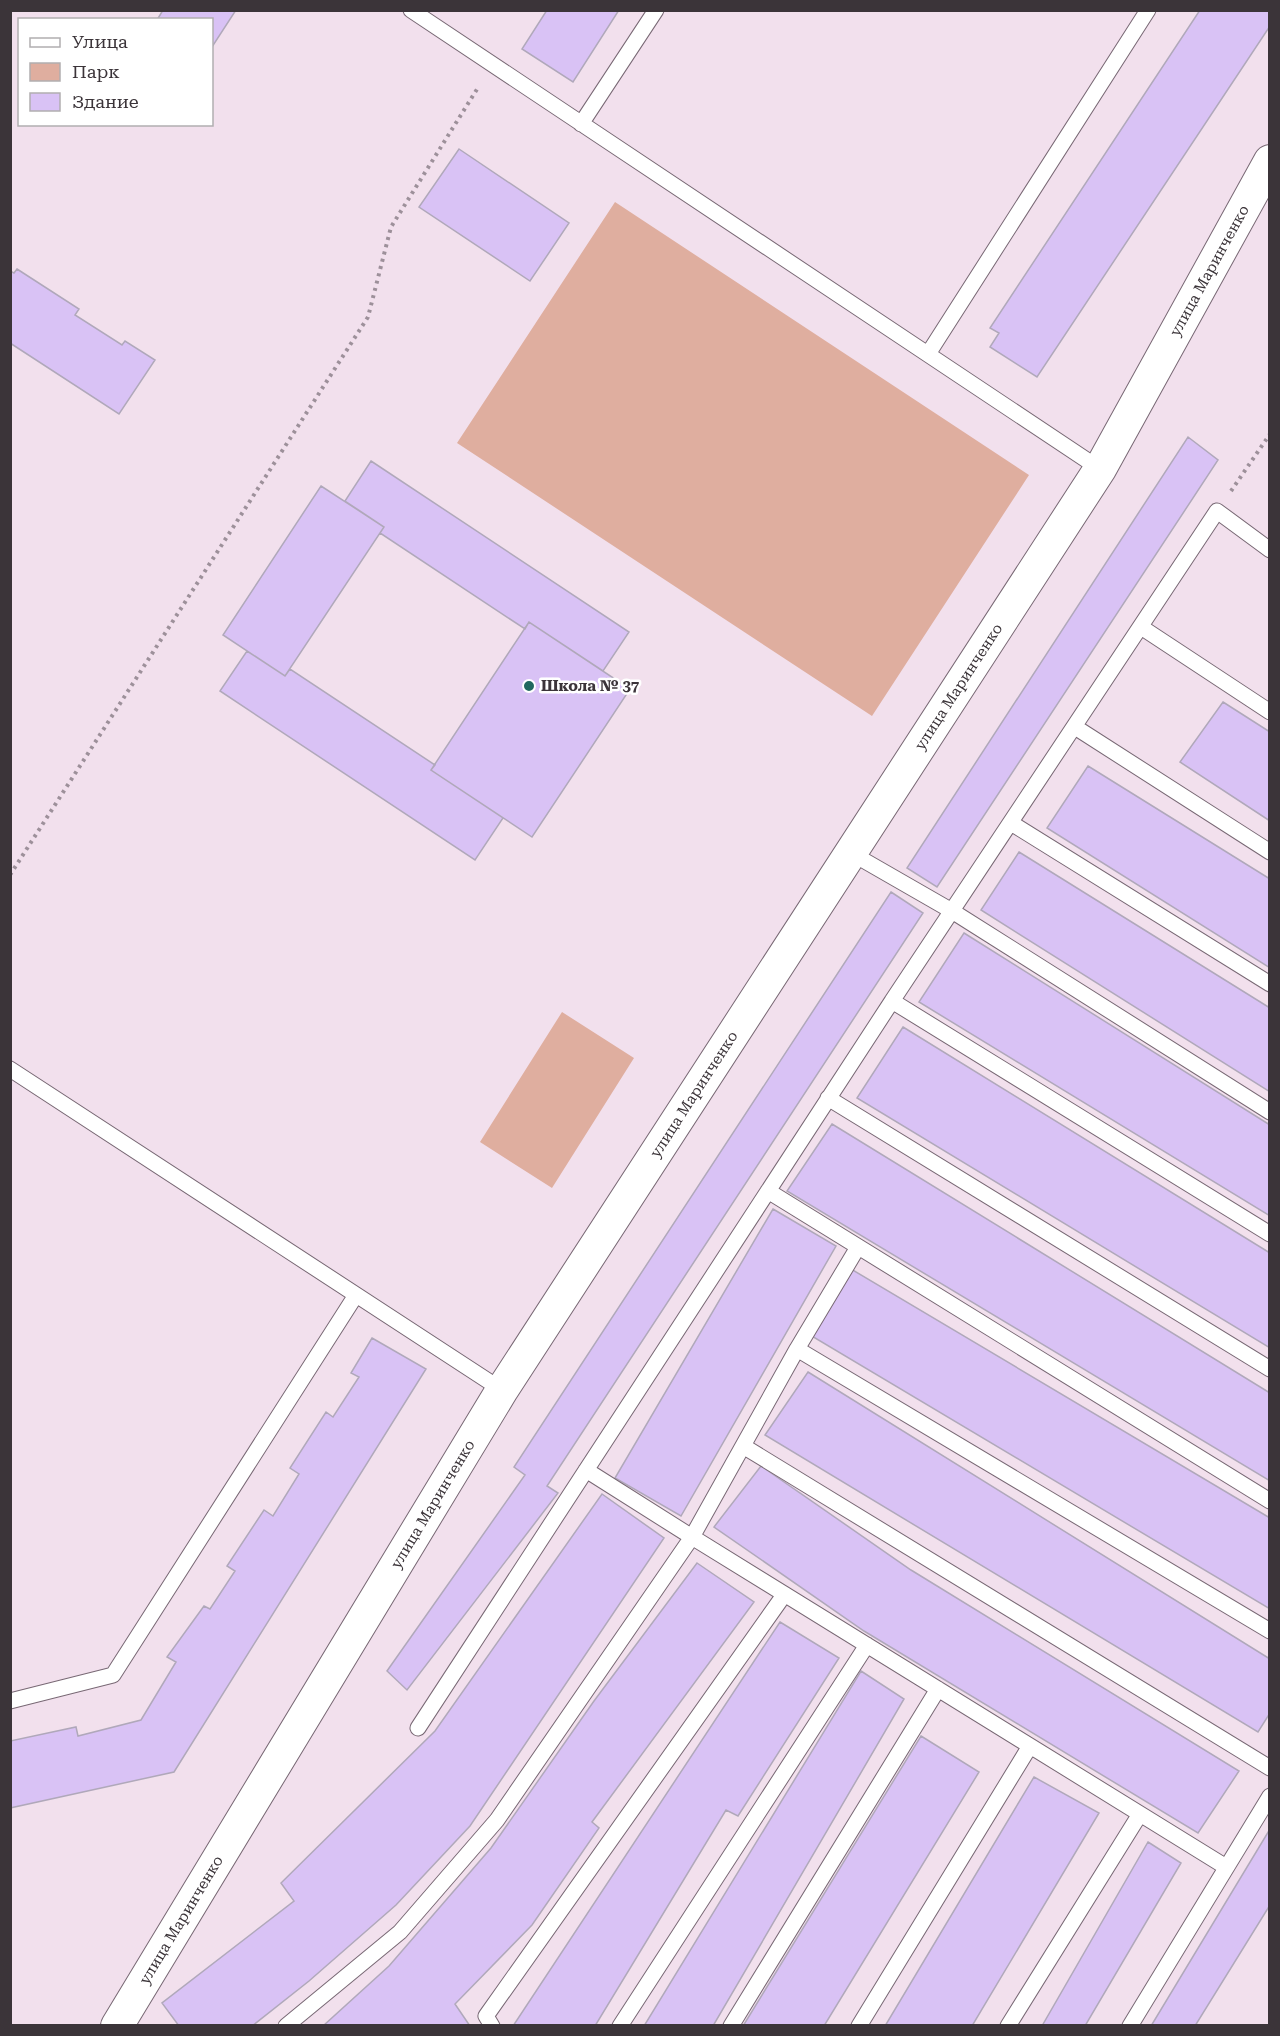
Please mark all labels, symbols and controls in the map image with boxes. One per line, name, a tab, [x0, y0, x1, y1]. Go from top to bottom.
legend	[18, 18, 213, 126]
text: Улица	[72, 31, 128, 52]
text: Парк	[72, 61, 120, 82]
text: Здание	[72, 91, 139, 112]
street label: улица Маринченко	[1166, 202, 1253, 340]
street label: улица Маринченко	[911, 620, 1006, 753]
place label: Школа № 37	[541, 677, 640, 695]
marker: Школа № 37	[522, 679, 536, 693]
street label: улица Маринченко	[646, 1028, 742, 1161]
street label: улица Маринченко	[387, 1437, 479, 1572]
street label: улица Маринченко	[135, 1852, 227, 1988]

